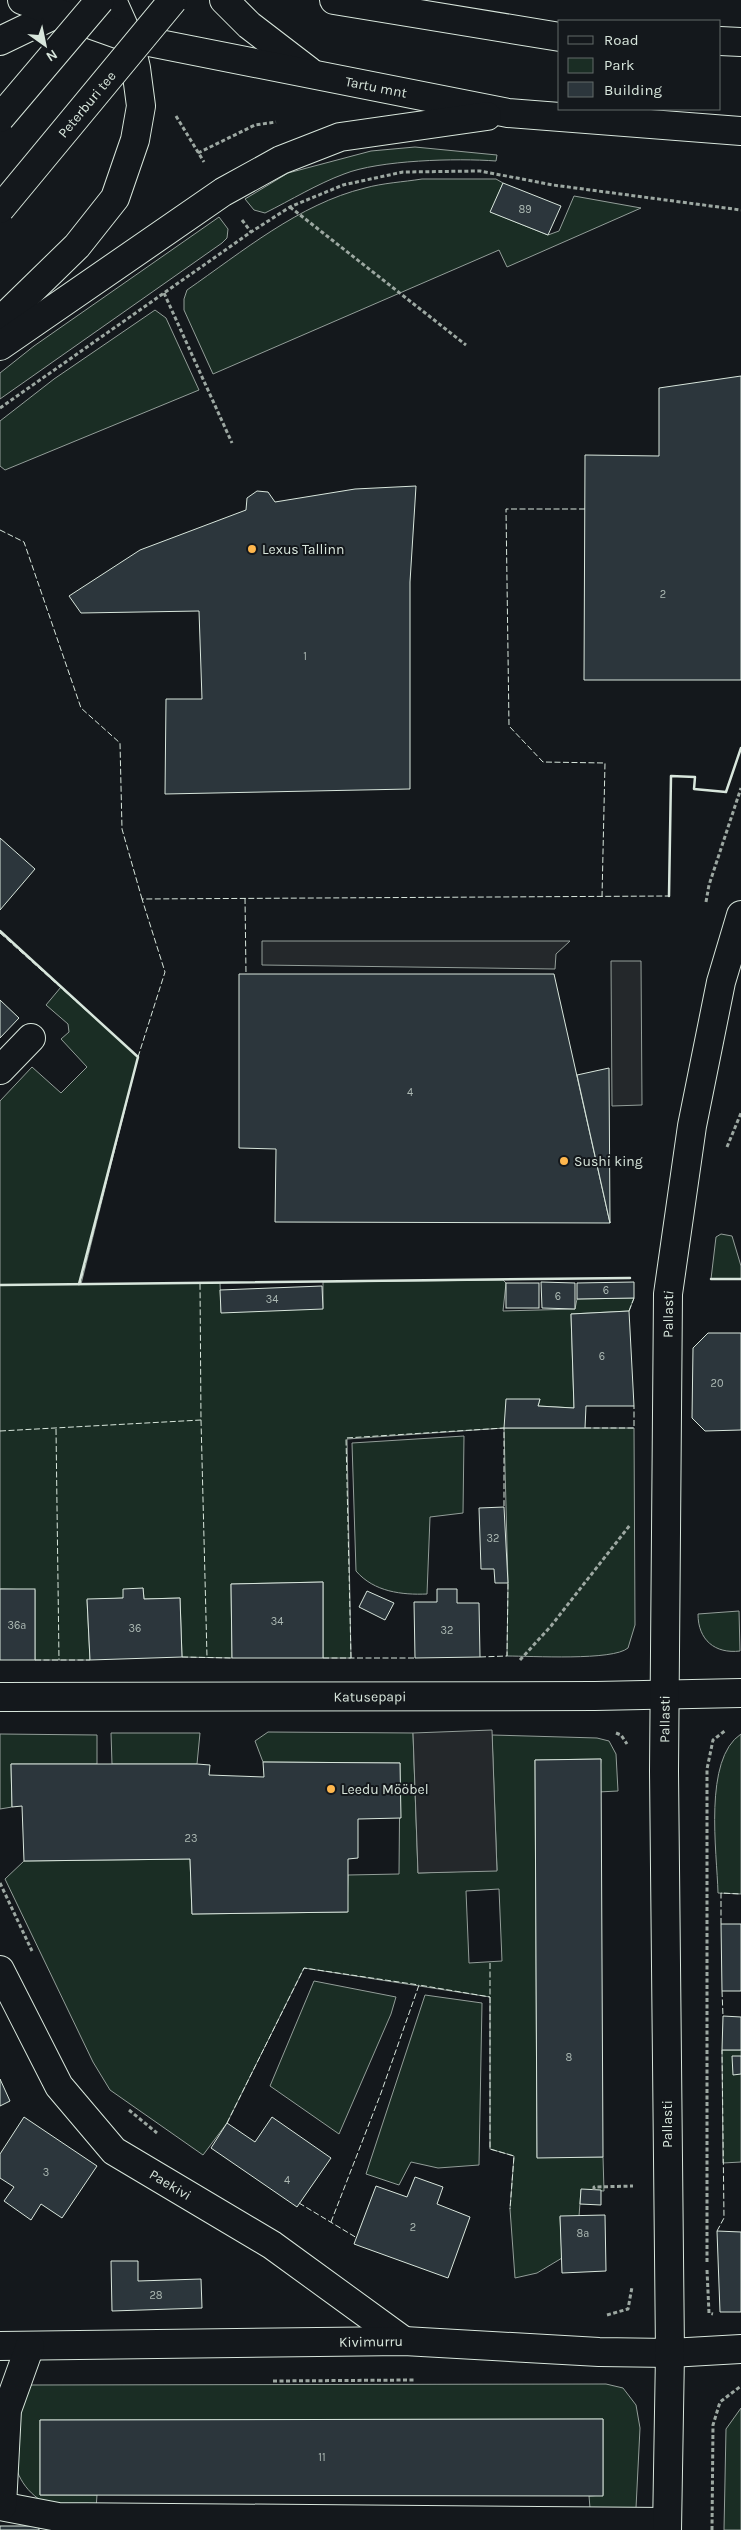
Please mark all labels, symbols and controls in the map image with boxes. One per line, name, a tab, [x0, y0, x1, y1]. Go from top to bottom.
north arrow	[20, 20, 70, 70]
legend	[558, 20, 721, 110]
text: Road	[604, 31, 639, 49]
text: N	[43, 46, 61, 65]
text: Park	[604, 56, 634, 74]
street label: Peterburi tee	[55, 68, 120, 141]
street label: Tartu mnt	[344, 73, 408, 102]
text: Building	[604, 81, 662, 99]
house number: 89	[518, 203, 532, 216]
place label: Lexus Tallinn	[262, 541, 344, 558]
marker: Lexus Tallinn	[246, 543, 258, 555]
house number: 2	[660, 588, 666, 601]
house number: 1	[303, 650, 307, 663]
house number: 4	[407, 1086, 413, 1099]
place label: Sushi king	[574, 1153, 643, 1170]
marker: Sushi king	[558, 1155, 570, 1167]
house number: 6	[603, 1284, 609, 1297]
street label: Pallasti	[660, 1289, 677, 1338]
house number: 6	[555, 1290, 561, 1303]
house number: 34	[266, 1293, 278, 1306]
house number: 6	[599, 1350, 605, 1363]
house number: 20	[711, 1377, 723, 1390]
house number: 32	[487, 1532, 499, 1545]
house number: 34	[271, 1615, 283, 1628]
house number: 36a	[8, 1619, 26, 1632]
house number: 36	[129, 1622, 141, 1635]
house number: 32	[441, 1624, 453, 1637]
street label: Katusepapi	[334, 1688, 406, 1705]
street label: Pallasti	[656, 1695, 674, 1743]
place label: Leedu Mööbel	[341, 1781, 429, 1798]
marker: Leedu Mööbel	[325, 1783, 337, 1795]
house number: 23	[185, 1832, 197, 1845]
house number: 8	[566, 2051, 573, 2064]
street label: Pallasti	[659, 2100, 676, 2148]
house number: 3	[43, 2166, 49, 2179]
street label: Paekivi	[146, 2166, 194, 2204]
house number: 4	[284, 2174, 290, 2187]
house number: 2	[410, 2221, 416, 2234]
house number: 8a	[577, 2227, 589, 2240]
house number: 28	[149, 2289, 163, 2302]
street label: Kivimurru	[339, 2333, 403, 2351]
house number: 11	[318, 2451, 326, 2464]

